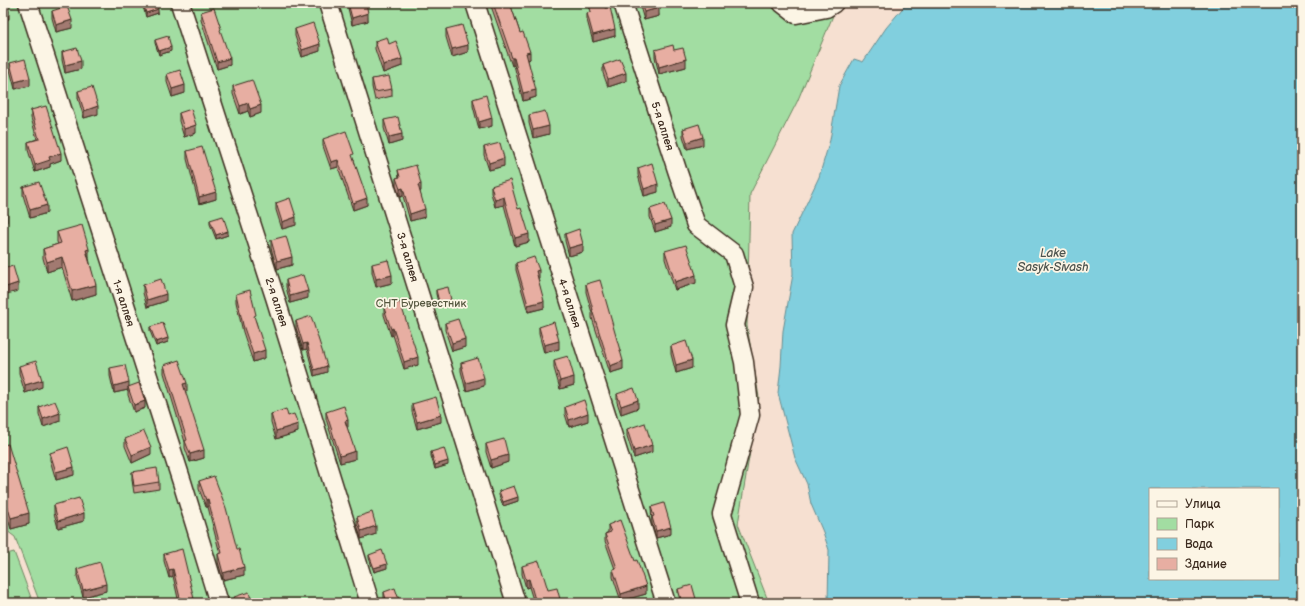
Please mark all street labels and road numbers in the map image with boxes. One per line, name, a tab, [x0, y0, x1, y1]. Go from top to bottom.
street label: 5-я аллея	[649, 100, 677, 152]
street label: 3-я аллея	[394, 231, 421, 283]
street label: 2-я аллея	[262, 276, 291, 328]
street label: 4-я аллея	[555, 277, 584, 329]
street label: 1-я аллея	[110, 278, 137, 328]

